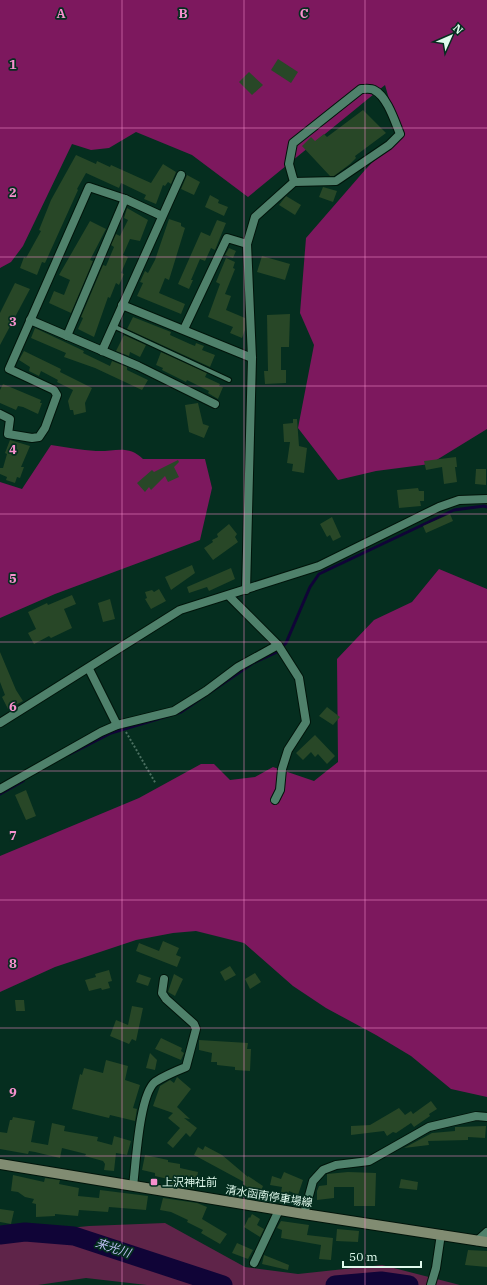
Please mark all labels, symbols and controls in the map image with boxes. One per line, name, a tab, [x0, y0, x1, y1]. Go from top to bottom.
text: A	[56, 5, 66, 22]
text: B	[178, 5, 188, 22]
text: C	[300, 5, 309, 22]
north arrow	[431, 16, 471, 56]
text: N	[450, 21, 466, 37]
text: 1	[9, 56, 17, 73]
text: 2	[9, 184, 17, 201]
text: 3	[9, 313, 17, 330]
text: 4	[9, 441, 17, 458]
text: 5	[9, 570, 17, 587]
text: 6	[9, 698, 17, 715]
text: 7	[9, 827, 17, 844]
text: 8	[9, 955, 17, 972]
text: 9	[9, 1084, 17, 1101]
place label: 上沢神社前	[162, 1175, 217, 1189]
marker: 上沢神社前	[149, 1177, 159, 1187]
street label: 清水函南停車場線	[224, 1182, 314, 1210]
water label: 来光川	[94, 1235, 134, 1261]
scale bar	[343, 1243, 421, 1269]
text: 50 m	[349, 1249, 378, 1264]

